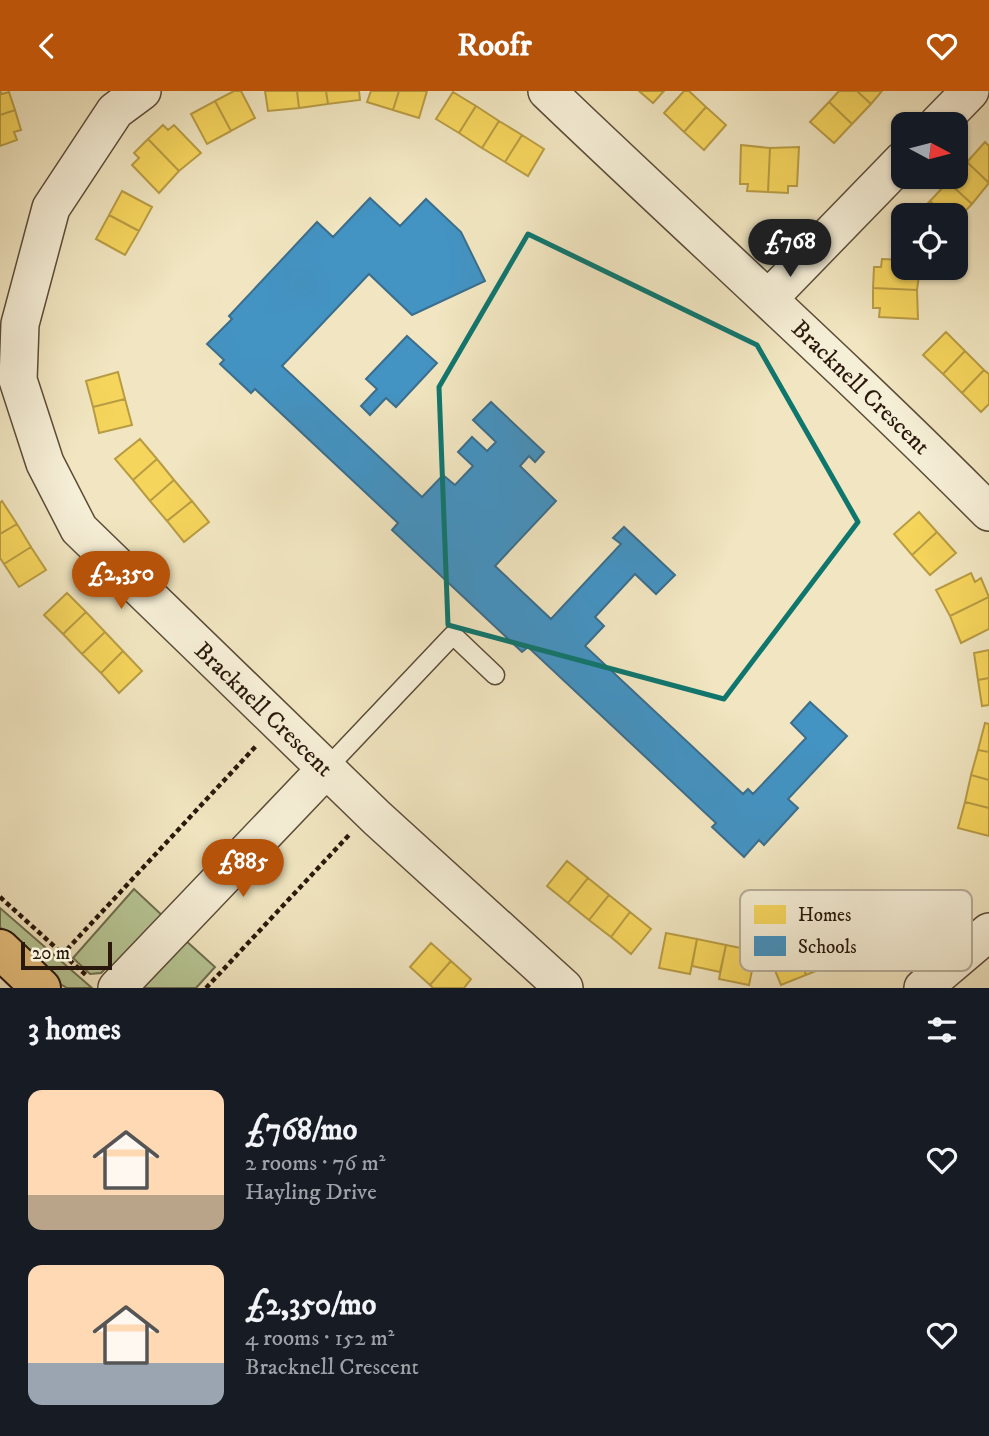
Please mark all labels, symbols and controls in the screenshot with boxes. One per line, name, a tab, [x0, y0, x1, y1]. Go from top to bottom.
text: Roofr	[457, 26, 532, 66]
icon: back	[28, 27, 66, 65]
icon: heart	[923, 27, 961, 65]
north arrow	[891, 112, 968, 189]
map controls	[891, 112, 968, 280]
button: locate	[891, 203, 968, 280]
pin: £768	[749, 219, 831, 279]
text: £768	[764, 227, 816, 256]
street label: Bracknell Crescent	[785, 314, 936, 462]
pin: £2,350	[64, 552, 178, 611]
text: £2,350	[88, 559, 154, 588]
street label: Bracknell Crescent	[188, 636, 339, 784]
pin: £885	[202, 839, 284, 899]
text: £885	[218, 847, 268, 876]
legend	[740, 890, 972, 971]
text: Homes	[798, 904, 851, 927]
text: Schools	[798, 936, 857, 959]
scale bar	[21, 939, 112, 971]
text: 20 m	[32, 942, 70, 965]
icon: filters	[923, 1011, 961, 1049]
text: 3 homes	[28, 1012, 121, 1049]
text: £768/mo	[245, 1112, 357, 1149]
icon: home	[84, 1118, 168, 1202]
icon: heart	[923, 1141, 961, 1179]
text: 2 rooms · 76 m²	[245, 1149, 385, 1178]
text: Hayling Drive	[245, 1178, 377, 1207]
text: £2,350/mo	[245, 1287, 376, 1324]
icon: home	[84, 1293, 168, 1377]
icon: heart	[923, 1316, 961, 1354]
text: 4 rooms · 152 m²	[245, 1324, 394, 1353]
text: Bracknell Crescent	[245, 1353, 419, 1382]

